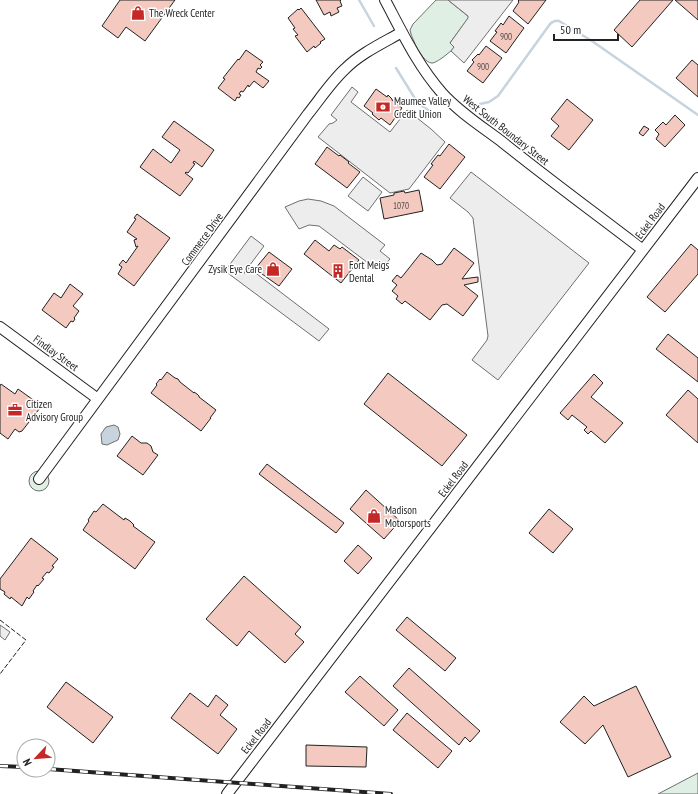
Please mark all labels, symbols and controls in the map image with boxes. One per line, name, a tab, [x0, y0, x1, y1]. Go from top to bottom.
shop icon: The Wreck Center	[130, 5, 146, 21]
place label: The Wreck Center	[149, 6, 215, 20]
scale bar	[554, 16, 618, 42]
text: 50 m	[560, 22, 581, 37]
house number: 900	[500, 31, 512, 42]
house number: 900	[477, 61, 489, 72]
street label: West South Boundary Street	[460, 92, 552, 168]
place label: Maumee Valley Credit Union	[394, 94, 452, 121]
bank icon: Maumee Valley Credit Union	[375, 99, 391, 115]
house number: 1070	[393, 200, 409, 211]
street label: Eckel Road	[632, 200, 668, 242]
street label: Commerce Drive	[178, 209, 226, 268]
place label: Fort Meigs Dental	[349, 258, 390, 285]
shop icon: Zysik Eye Care	[265, 261, 281, 277]
place label: Zysik Eye Care	[208, 262, 262, 276]
building icon: Fort Meigs Dental	[330, 263, 346, 279]
street label: Findlay Street	[31, 332, 81, 374]
place label: Citizen Advisory Group	[26, 397, 83, 424]
office icon: Citizen Advisory Group	[7, 402, 23, 418]
street label: Eckel Road	[435, 458, 471, 500]
place label: Madison Motorsports	[385, 503, 431, 530]
shop icon: Madison Motorsports	[366, 508, 382, 524]
street label: Eckel Road	[238, 715, 274, 756]
north arrow	[16, 738, 56, 778]
text: N	[19, 757, 35, 768]

